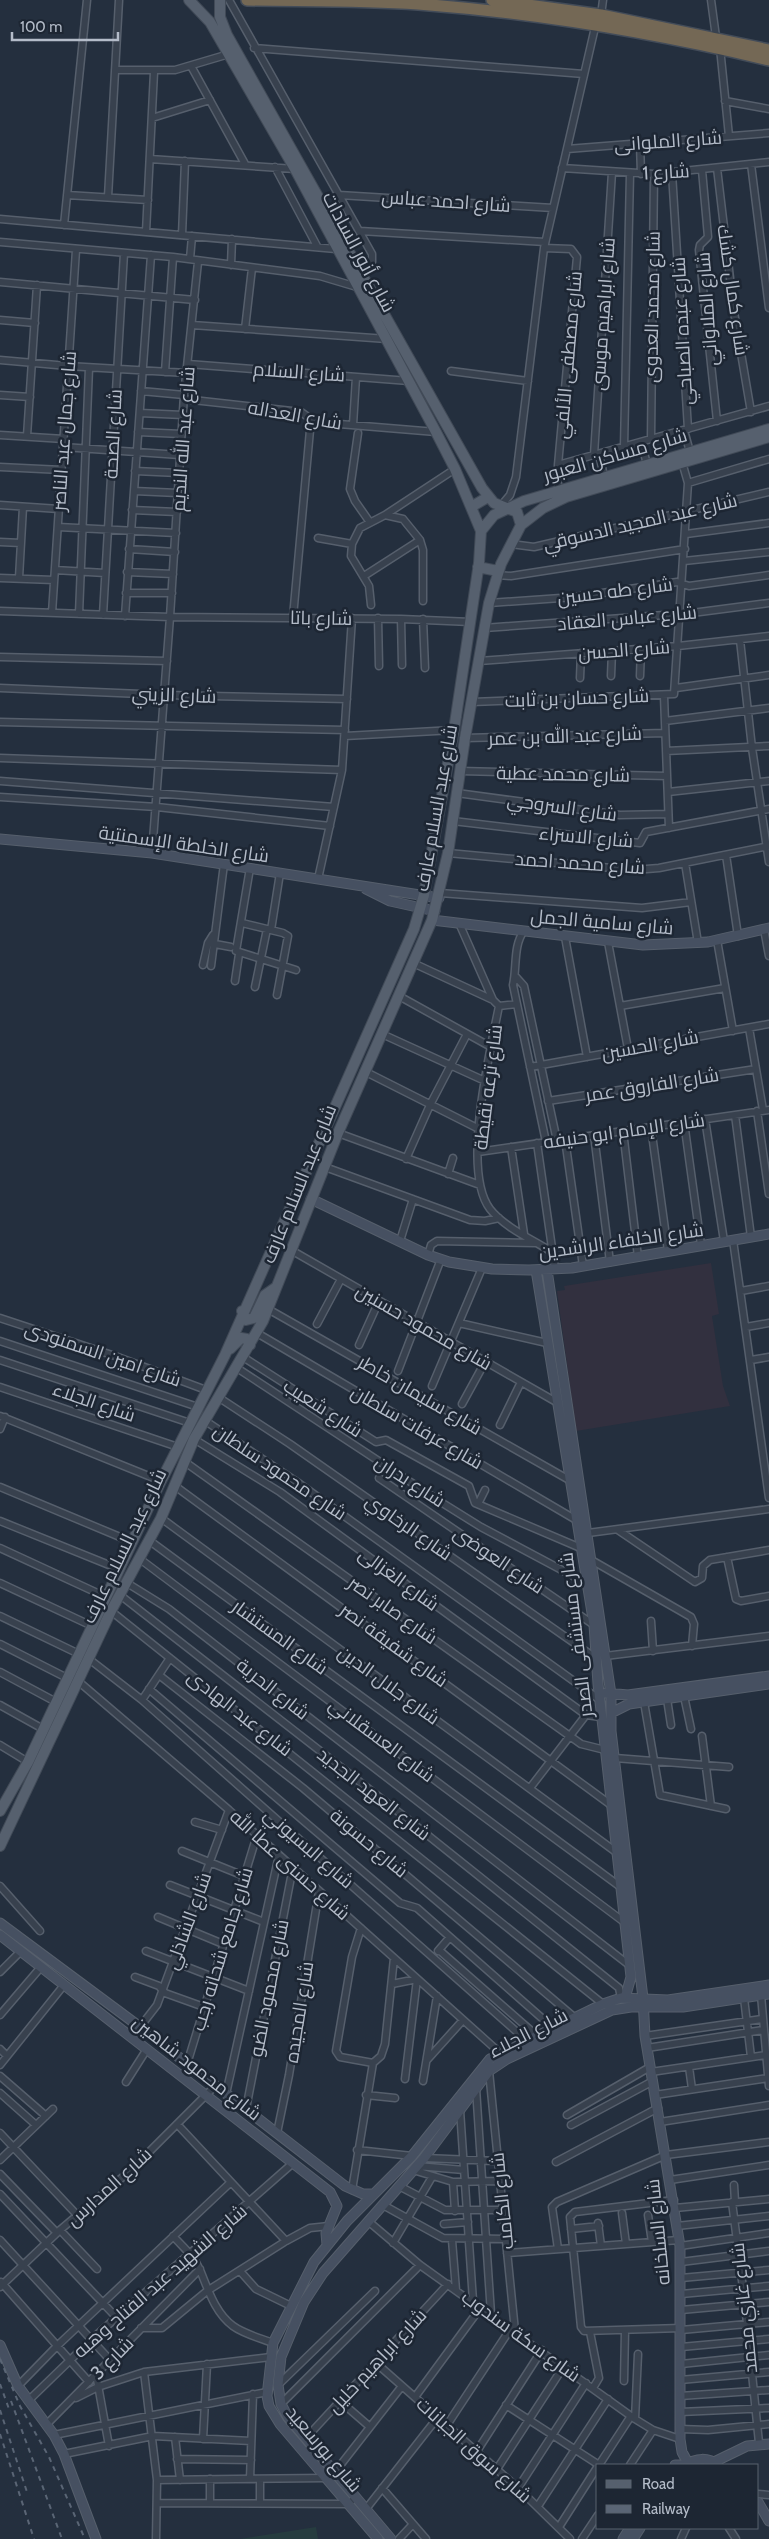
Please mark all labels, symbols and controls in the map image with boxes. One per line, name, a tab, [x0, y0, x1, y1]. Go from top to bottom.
scale bar	[12, 10, 119, 42]
text: 100 m	[20, 18, 62, 36]
street label: شارع الملوانى	[613, 126, 723, 158]
street label: شارع 1	[642, 159, 690, 187]
street label: شارع احمد عباس	[380, 185, 511, 219]
street label: شارع أنور السادات	[316, 188, 400, 317]
street label: شارع كمال كشك	[710, 223, 754, 357]
street label: شارع محمد العدوى	[639, 231, 667, 383]
street label: شارع ابراهيم موسى	[586, 237, 622, 391]
street label: شارع الملاواني	[692, 251, 725, 367]
street label: شارع عبده الصباحي	[667, 256, 700, 406]
street label: شارع مصطفى الألفي	[549, 270, 590, 440]
street label: شارع جمال عبد الناصر	[47, 350, 83, 513]
street label: شارع السلام	[252, 357, 346, 389]
street label: شارع عبد الله النديم	[165, 366, 202, 512]
street label: شارع الصحة	[99, 388, 129, 480]
street label: شارع العداله	[246, 395, 344, 437]
street label: شارع مساكن العبور	[539, 423, 690, 489]
street label: شارع عبد المجيد الدسوقي	[541, 488, 740, 558]
street label: شارع طه حسين	[556, 573, 674, 611]
street label: شارع عباس العقاد	[556, 600, 698, 638]
street label: شارع باتا	[290, 606, 352, 632]
street label: شارع الحسن	[577, 635, 671, 667]
street label: شارع الزيني	[131, 682, 217, 711]
street label: شارع حسان بن ثابت	[504, 684, 650, 714]
street label: شارع عبد الله بن عمر	[487, 721, 643, 752]
street label: شارع عبد السلام عارف	[410, 723, 464, 894]
street label: شارع محمد عطية	[496, 761, 630, 789]
street label: شارع السروجي	[505, 788, 618, 829]
street label: شارع الخلطة الإسمنتية	[97, 821, 271, 869]
street label: شارع الاسراء	[538, 821, 634, 855]
street label: شارع محمد احمد	[514, 847, 646, 881]
street label: شارع سامية الجمل	[529, 904, 674, 942]
street label: شارع ترعه نقيطة	[469, 1023, 509, 1151]
street label: شارع الحسين	[600, 1025, 701, 1067]
street label: شارع الفاروق عمر	[583, 1063, 721, 1109]
street label: شارع عبد السلام عارف	[257, 1101, 343, 1268]
street label: شارع الإمام ابو حنيفه	[542, 1108, 706, 1156]
street label: شارع الخلفاء الراشدين	[537, 1218, 705, 1266]
street label: شارع محمود حسنين	[351, 1279, 496, 1377]
street label: شارع امين السمنودى	[21, 1316, 184, 1393]
street label: شارع سليمان خاطر	[352, 1350, 486, 1442]
street label: شارع شعيب	[278, 1374, 367, 1444]
street label: شارع الجلاء	[49, 1377, 138, 1429]
street label: شارع عرفات سلطان	[346, 1380, 487, 1476]
street label: شارع محمود سلطان	[208, 1419, 351, 1527]
street label: شارع بدران	[369, 1450, 449, 1514]
street label: شارع عبد السلام عارف	[77, 1465, 173, 1628]
street label: شارع الرخاوي	[359, 1489, 457, 1568]
street label: شارع العوضى	[448, 1521, 549, 1600]
street label: شارع الغزالى	[353, 1542, 444, 1617]
street label: شارع مستشفى الصدر	[554, 1551, 600, 1720]
street label: شارع صابر نصر	[342, 1570, 442, 1651]
street label: شارع المستشار	[226, 1594, 333, 1681]
street label: شارع شفيقة نصر	[333, 1597, 453, 1694]
street label: شارع جلال الدين	[332, 1640, 444, 1731]
street label: شارع الحرية	[231, 1653, 314, 1726]
street label: شارع عبد الهادى	[182, 1665, 297, 1763]
street label: شارع العسقلاني	[323, 1693, 439, 1790]
street label: شارع العهد الجديد	[311, 1743, 435, 1847]
street label: شارع البسيوني	[257, 1803, 359, 1896]
street label: شارع حسنى عطا الله	[224, 1804, 356, 1927]
street label: شارع حسونة	[324, 1804, 413, 1884]
street label: شارع جامع شحاته رجب	[186, 1864, 260, 2034]
street label: شارع الشاذلي	[160, 1869, 219, 1974]
street label: شارع محمود الضو	[244, 1917, 296, 2059]
street label: شارع المجيده	[280, 1960, 320, 2065]
street label: شارع الجلاء	[484, 2003, 572, 2065]
street label: شارع محمود شاهين	[127, 2011, 266, 2127]
street label: شارع المدارس	[61, 2142, 158, 2233]
street label: شارع الكامب	[485, 2151, 521, 2251]
street label: شارع السلخانه	[641, 2178, 677, 2286]
street label: شارع الشهيد عبد الفتاح وهبه	[68, 2199, 253, 2364]
street label: شارع غازي محمد	[726, 2241, 765, 2374]
street label: شارع سكة سندوب	[456, 2285, 585, 2388]
street label: شارع ابراهيم خليل	[323, 2304, 433, 2420]
street label: شارع 3	[86, 2332, 140, 2386]
street label: شارع سوق الجبانات	[410, 2392, 536, 2509]
street label: شارع بورسعيد	[280, 2401, 367, 2498]
legend	[596, 2464, 759, 2529]
text: Road	[642, 2475, 675, 2493]
text: Railway	[642, 2500, 691, 2518]

